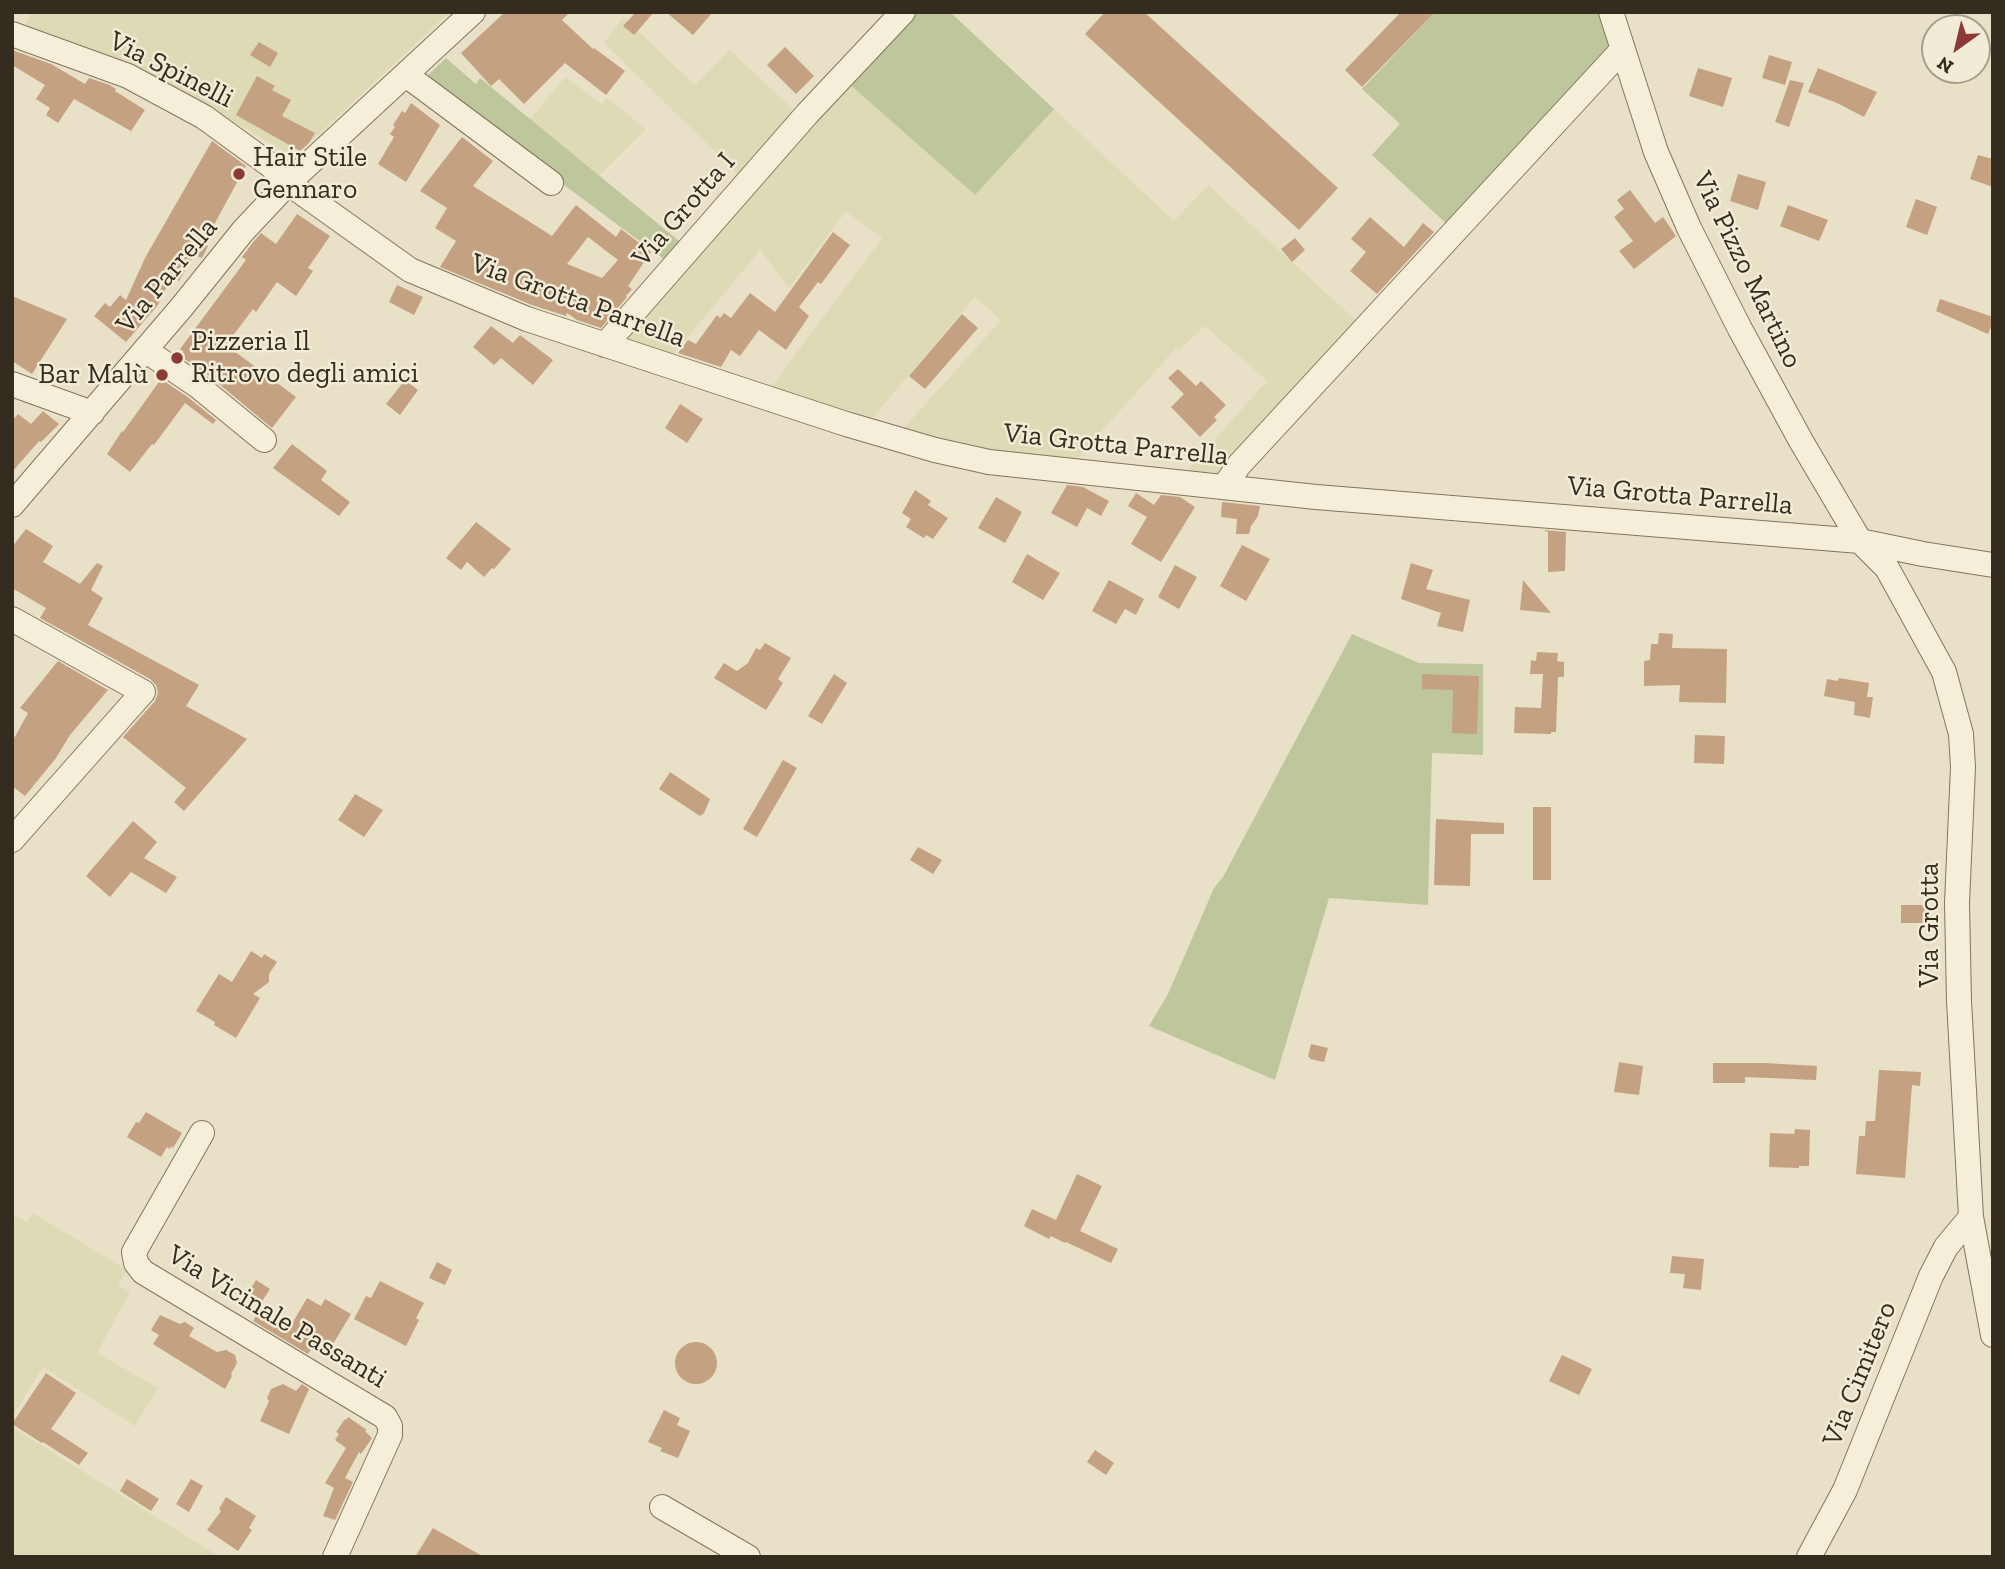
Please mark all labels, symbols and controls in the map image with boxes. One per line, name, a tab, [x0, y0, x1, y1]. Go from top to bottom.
north arrow	[1921, 14, 1991, 84]
street label: Via Spinelli	[103, 24, 239, 116]
text: N	[1933, 52, 1958, 79]
place label: Hair Stile Gennaro	[253, 141, 367, 207]
street label: Via Grotta I	[625, 146, 743, 274]
marker: Hair Stile Gennaro	[231, 166, 247, 182]
street label: Via Pizzo Martino	[1685, 166, 1809, 374]
street label: Via Parrella	[109, 212, 225, 340]
street label: Via Grotta Parrella	[466, 247, 690, 355]
place label: Pizzeria Il Ritrovo degli amici	[191, 325, 418, 391]
marker: Pizzeria Il Ritrovo degli amici	[169, 350, 185, 366]
place label: Bar Malù	[38, 358, 148, 392]
marker: Bar Malù	[154, 367, 170, 383]
street label: Via Grotta Parrella	[1002, 416, 1230, 474]
street label: Via Grotta Parrella	[1566, 469, 1794, 523]
street label: Via Grotta	[1913, 862, 1947, 988]
street label: Via Vicinale Passanti	[161, 1238, 393, 1396]
street label: Via Cimitero	[1816, 1297, 1904, 1451]

